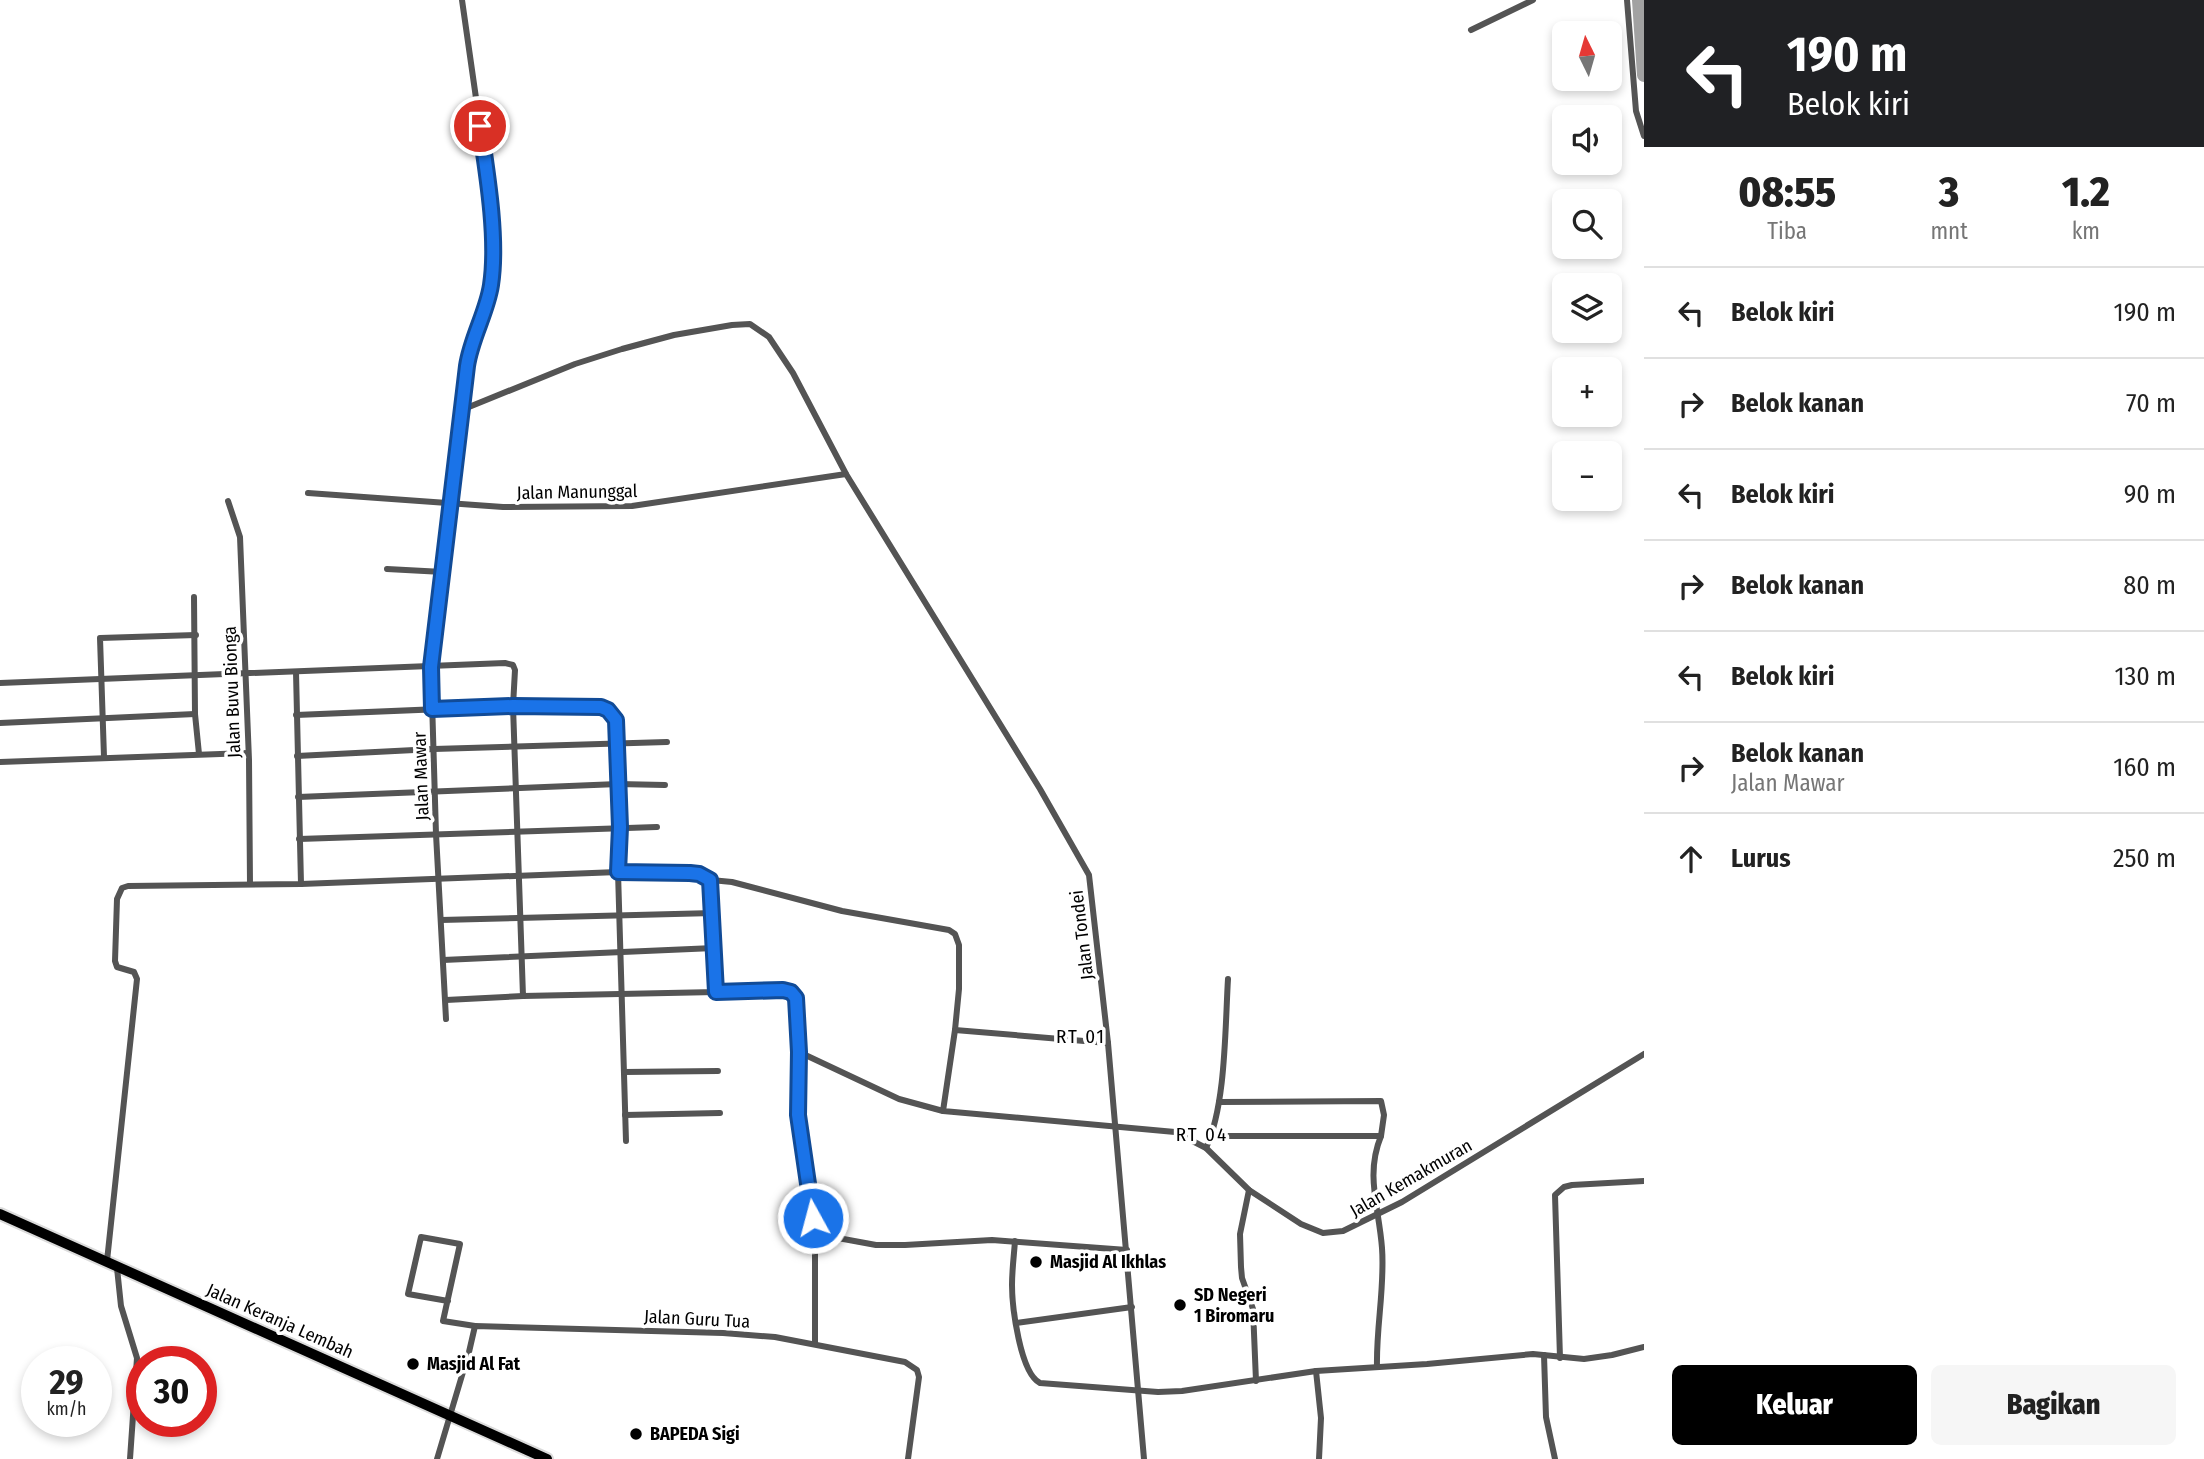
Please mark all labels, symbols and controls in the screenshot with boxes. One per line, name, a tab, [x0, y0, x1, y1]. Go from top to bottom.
north arrow	[1552, 21, 1622, 91]
map controls	[1552, 21, 1622, 511]
text: 190 m	[1787, 25, 1907, 84]
icon: left	[1672, 28, 1763, 119]
text: Belok kiri	[1787, 85, 1910, 123]
pin	[450, 96, 510, 156]
button: sound	[1552, 105, 1622, 175]
icon: arrive	[461, 107, 499, 145]
text: 08:55	[1738, 167, 1836, 217]
text: 3	[1939, 167, 1959, 217]
text: 1.2	[2062, 167, 2110, 217]
button: search	[1552, 189, 1622, 259]
text: Tiba	[1767, 217, 1807, 245]
text: mnt	[1930, 217, 1968, 245]
text: km	[2072, 217, 2100, 245]
button: layers	[1552, 273, 1622, 343]
icon: left	[1672, 294, 1710, 332]
text: Belok kiri	[1731, 297, 1834, 328]
text: 190 m	[2114, 297, 2176, 328]
button: +	[1552, 357, 1622, 427]
icon: right	[1672, 385, 1710, 423]
text: Belok kanan	[1731, 388, 1864, 419]
text: 70 m	[2126, 388, 2176, 419]
button: −	[1552, 441, 1622, 511]
icon: left	[1672, 476, 1710, 514]
text: Belok kiri	[1731, 479, 1834, 510]
text: 90 m	[2124, 479, 2176, 510]
street label: Jalan Manunggal	[516, 480, 638, 504]
icon: right	[1672, 567, 1710, 605]
text: Belok kanan	[1731, 570, 1864, 601]
text: 80 m	[2123, 570, 2176, 601]
street label: Jalan Buvu Bionga	[219, 626, 245, 758]
icon: left	[1672, 658, 1710, 696]
text: Belok kiri	[1731, 661, 1834, 692]
text: 130 m	[2114, 661, 2176, 692]
street label: Jalan Mawar	[408, 730, 434, 821]
text: Belok kanan	[1731, 738, 1864, 769]
icon: right	[1672, 749, 1710, 787]
text: 160 m	[2113, 752, 2176, 783]
text: Jalan Mawar	[1731, 769, 1845, 797]
icon: ahead	[1672, 840, 1710, 878]
text: Lurus	[1731, 843, 1791, 874]
text: 250 m	[2113, 843, 2176, 874]
street label: Jalan Tondei	[1066, 889, 1098, 981]
district label: RT 01	[1056, 1025, 1106, 1048]
district label: RT 04	[1176, 1123, 1228, 1146]
street label: Jalan Kemakmuran	[1346, 1134, 1476, 1222]
position arrow	[776, 1181, 850, 1255]
place label: Masjid Al Ikhlas	[1050, 1251, 1166, 1273]
marker: Masjid Al Ikhlas	[1028, 1254, 1044, 1270]
street label: Jalan Keranja Lembah	[203, 1279, 357, 1363]
place label: SD Negeri 1 Biromaru	[1194, 1284, 1274, 1327]
marker: SD Negeri 1 Biromaru	[1172, 1297, 1188, 1313]
street label: Jalan Guru Tua	[643, 1305, 751, 1333]
speed limit sign: 30	[126, 1346, 217, 1437]
place label: Masjid Al Fat	[427, 1353, 521, 1375]
marker: Masjid Al Fat	[405, 1356, 421, 1372]
text: 29	[49, 1361, 84, 1403]
button: Keluar	[1672, 1365, 1917, 1445]
button: Bagikan	[1931, 1365, 2176, 1445]
text: km/h	[46, 1398, 87, 1420]
place label: BAPEDA Sigi	[650, 1423, 740, 1445]
marker: BAPEDA Sigi	[628, 1426, 644, 1442]

